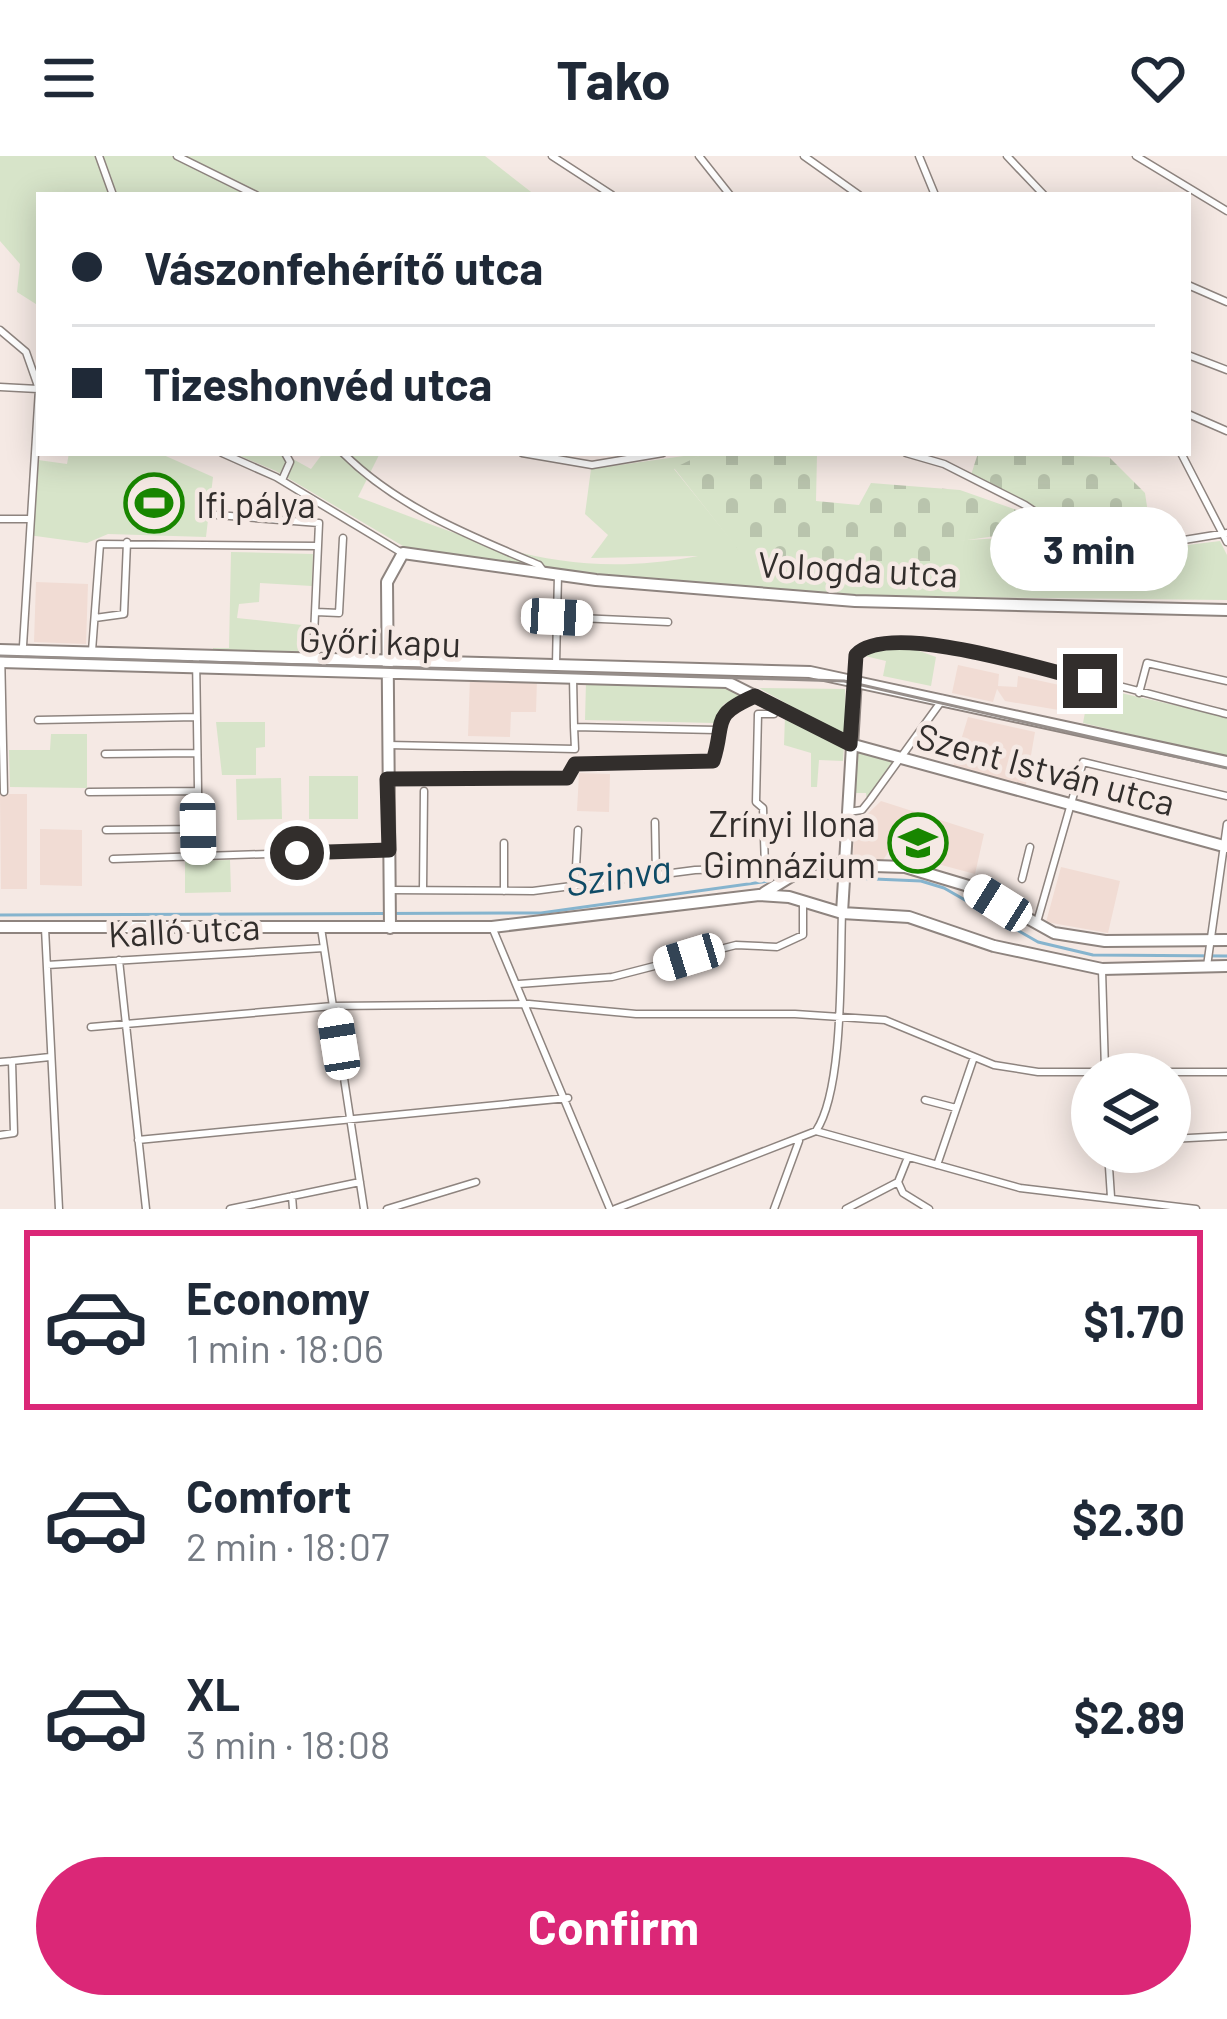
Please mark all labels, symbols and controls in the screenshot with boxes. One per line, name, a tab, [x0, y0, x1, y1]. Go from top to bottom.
icon: menu	[36, 45, 102, 111]
icon: heart	[1125, 45, 1191, 111]
text: Tako	[556, 46, 671, 111]
text: Vászonfehérítő utca	[144, 240, 543, 294]
text: Tizeshonvéd utca	[144, 356, 492, 410]
sports icon: Ifi pálya	[123, 472, 185, 534]
place label: Ifi pálya	[196, 482, 316, 525]
callout: 3 min	[991, 507, 1189, 591]
text: 3 min	[1043, 525, 1135, 572]
street label: Vologda utca	[757, 541, 959, 595]
car	[520, 597, 594, 637]
street label: Győri kapu	[298, 616, 462, 664]
route end	[1063, 654, 1117, 708]
street label: Szent István utca	[912, 713, 1180, 823]
car	[179, 793, 217, 865]
place label: Zrínyi Ilona Gimnázium	[703, 801, 876, 885]
school or university icon: Zrínyi Ilona Gimnázium	[887, 812, 949, 874]
route start	[270, 826, 324, 880]
water label: Szinva	[562, 843, 674, 905]
car	[958, 869, 1038, 937]
street label: Kalló utca	[107, 904, 261, 954]
car	[649, 929, 729, 985]
car	[316, 1006, 362, 1082]
map controls	[1071, 1053, 1191, 1173]
button: layers	[1071, 1053, 1191, 1173]
icon: car	[42, 1266, 150, 1374]
text: Economy	[186, 1270, 370, 1324]
text: $1.70	[1083, 1293, 1185, 1347]
text: 1 min · 18:06	[186, 1324, 384, 1371]
icon: car	[42, 1464, 150, 1572]
text: Comfort	[186, 1468, 352, 1522]
text: $2.30	[1072, 1491, 1185, 1545]
text: 2 min · 18:07	[186, 1522, 389, 1569]
icon: car	[42, 1662, 150, 1770]
text: XL	[186, 1666, 240, 1720]
text: $2.89	[1074, 1689, 1185, 1743]
text: 3 min · 18:08	[186, 1720, 390, 1767]
button: Confirm	[36, 1857, 1191, 1995]

